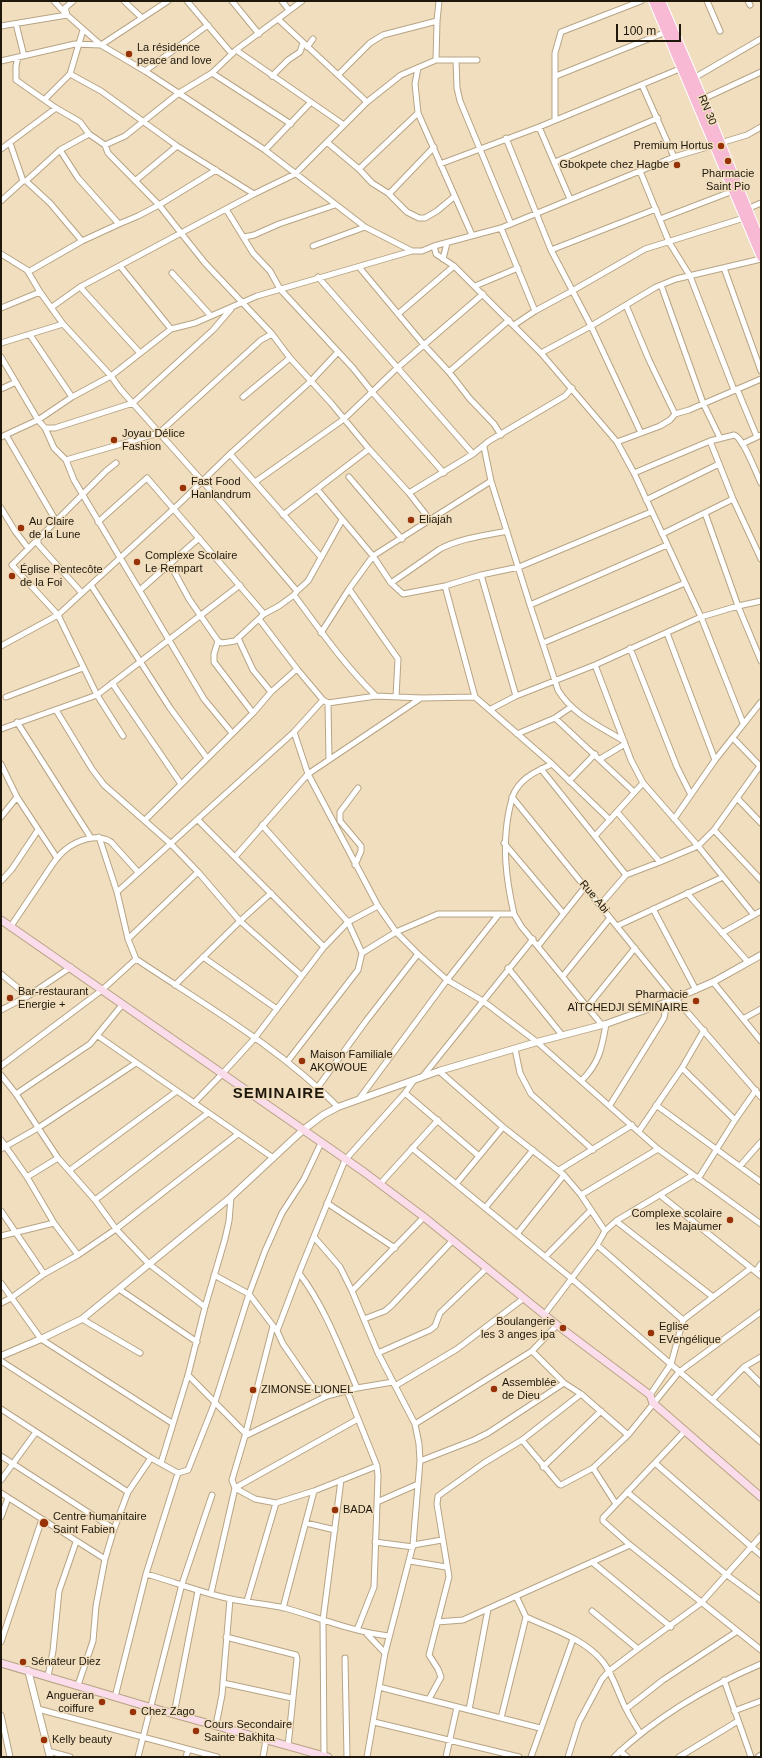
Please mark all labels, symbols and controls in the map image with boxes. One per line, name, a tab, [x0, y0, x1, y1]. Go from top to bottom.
scale bar	[618, 16, 683, 42]
text: 100 m	[623, 24, 656, 38]
place label: La résidence peace and love	[137, 41, 212, 67]
marker: La résidence peace and love	[124, 49, 134, 59]
street label: RN 30	[695, 93, 719, 127]
place label: Premium Hortus	[634, 139, 713, 153]
marker: Premium Hortus	[716, 141, 726, 151]
marker: Pharmacie Saint Pio	[723, 156, 733, 166]
place label: Gbokpete chez Hagbe	[560, 158, 669, 172]
marker: Gbokpete chez Hagbe	[672, 160, 682, 170]
place label: Pharmacie Saint Pio	[702, 167, 754, 193]
place label: Joyau Délice Fashion	[122, 427, 185, 453]
marker: Joyau Délice Fashion	[109, 435, 119, 445]
place label: Fast Food Hanlandrum	[191, 475, 251, 501]
marker: Fast Food Hanlandrum	[178, 483, 188, 493]
place label: Eliajah	[419, 513, 452, 527]
place label: Au Claire de la Lune	[29, 515, 80, 541]
marker: Eliajah	[406, 515, 416, 525]
marker: Au Claire de la Lune	[16, 523, 26, 533]
place label: Complexe Scolaire Le Rempart	[145, 549, 237, 575]
marker: Complexe Scolaire Le Rempart	[132, 557, 142, 567]
place label: Église Pentecôte de la Foi	[20, 563, 103, 589]
marker: Église Pentecôte de la Foi	[7, 571, 17, 581]
street label: Rue Abi	[576, 878, 612, 916]
place label: Bar-restaurant Energie +	[18, 985, 88, 1011]
place label: Pharmacie AÏTCHEDJI SÉMINAIRE	[568, 988, 688, 1014]
marker: Bar-restaurant Energie +	[5, 993, 15, 1003]
marker: Pharmacie AÏTCHEDJI SÉMINAIRE	[691, 996, 701, 1006]
place label: Maison Familiale AKOWOUE	[310, 1048, 393, 1074]
marker: Maison Familiale AKOWOUE	[297, 1056, 307, 1066]
district label: SEMINAIRE	[233, 1085, 325, 1103]
place label: Complexe scolaire les Majaumer	[632, 1207, 722, 1233]
marker: Complexe scolaire les Majaumer	[725, 1215, 735, 1225]
place label: Boulangerie les 3 anges ipa	[481, 1315, 555, 1341]
place label: Eglise EVengélique	[659, 1320, 721, 1346]
marker: Boulangerie les 3 anges ipa	[558, 1323, 568, 1333]
marker: Eglise EVengélique	[646, 1328, 656, 1338]
place label: Assemblée de Dieu	[502, 1376, 556, 1402]
place label: ZIMONSE LIONEL	[261, 1383, 353, 1397]
marker: Assemblée de Dieu	[489, 1384, 499, 1394]
marker: ZIMONSE LIONEL	[248, 1385, 258, 1395]
place label: BADA	[343, 1503, 373, 1517]
marker: BADA	[330, 1505, 340, 1515]
place label: Centre humanitaire Saint Fabien	[53, 1510, 147, 1536]
marker: Centre humanitaire Saint Fabien	[38, 1517, 50, 1529]
place label: Sénateur Diez	[31, 1655, 101, 1669]
marker: Sénateur Diez	[18, 1657, 28, 1667]
place label: Angueran coiffure	[46, 1689, 94, 1715]
marker: Angueran coiffure	[97, 1697, 107, 1707]
place label: Chez Zago	[141, 1705, 195, 1719]
marker: Chez Zago	[128, 1707, 138, 1717]
place label: Cours Secondaire Sainte Bakhita	[204, 1718, 292, 1744]
marker: Cours Secondaire Sainte Bakhita	[191, 1726, 201, 1736]
place label: Kelly beauty	[52, 1733, 112, 1747]
marker: Kelly beauty	[39, 1735, 49, 1745]

